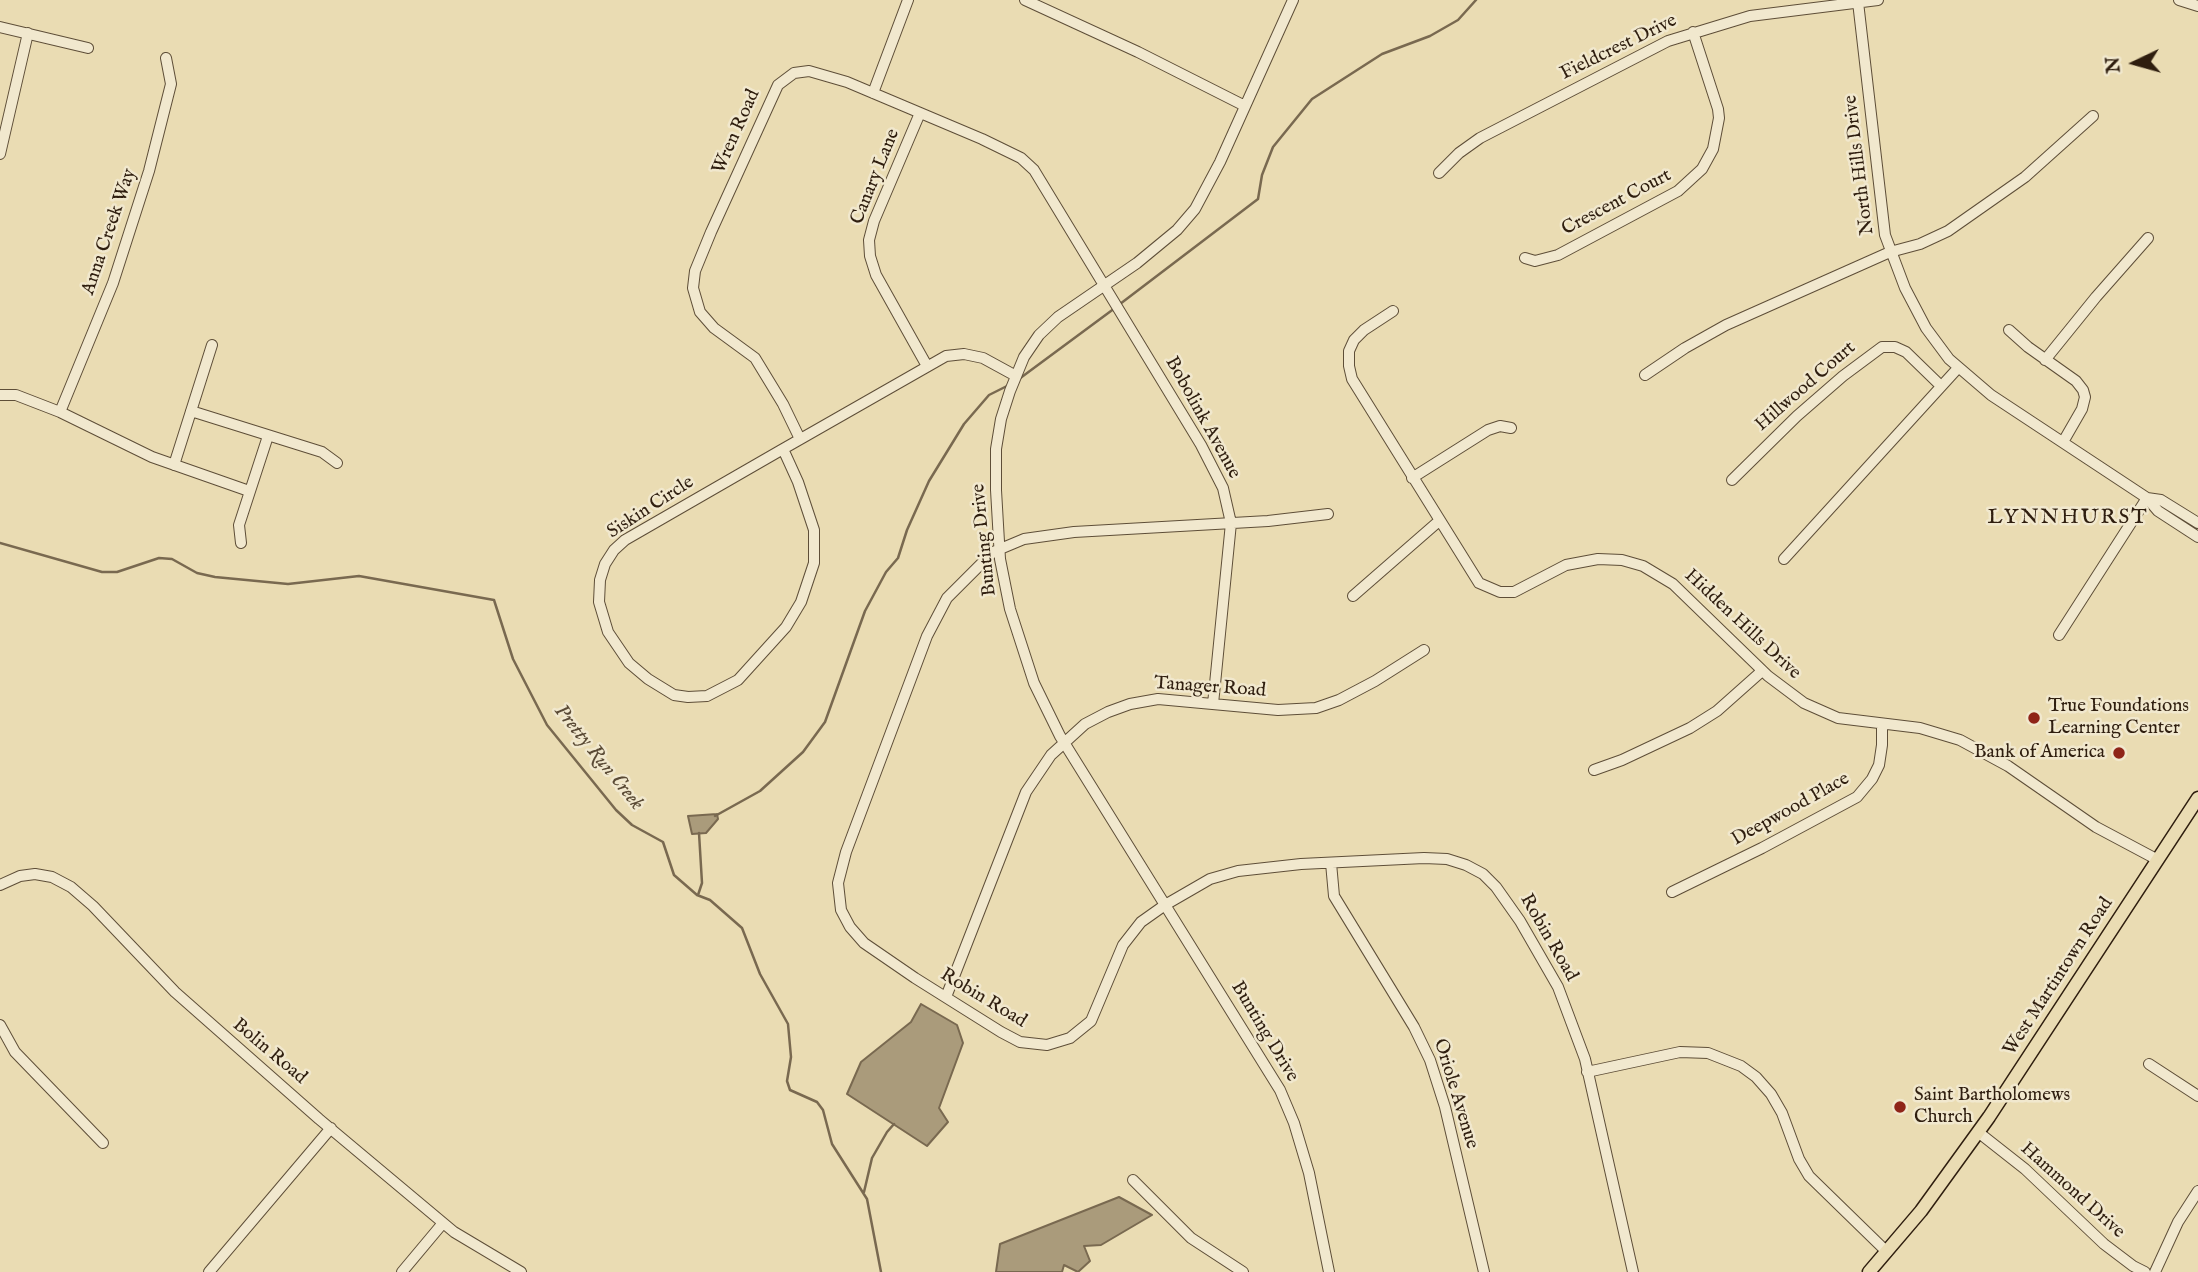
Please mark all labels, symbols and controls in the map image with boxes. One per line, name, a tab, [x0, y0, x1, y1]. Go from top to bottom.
street label: Fieldcrest Drive	[1557, 10, 1681, 86]
north arrow	[2100, 28, 2170, 98]
text: N	[2101, 56, 2127, 74]
street label: Wren Road	[708, 86, 766, 178]
street label: North Hills Drive	[1840, 94, 1880, 236]
street label: Canary Lane	[846, 126, 906, 228]
street label: Crescent Court	[1558, 165, 1676, 241]
street label: Anna Creek Way	[78, 166, 142, 298]
street label: Hillwood Court	[1751, 337, 1861, 437]
street label: Bobolink Avenue	[1159, 353, 1245, 483]
street label: Siskin Circle	[603, 472, 699, 544]
street label: Bunting Drive	[968, 483, 1002, 597]
district label: LYNNHURST	[1989, 506, 2147, 532]
street label: Hidden Hills Drive	[1679, 565, 1805, 685]
street label: Tanager Road	[1153, 673, 1267, 703]
place label: True Foundations Learning Center	[2048, 696, 2189, 740]
water label: Pretty Run Creek	[548, 700, 648, 816]
marker: True Foundations Learning Center	[2026, 710, 2042, 726]
place label: Bank of America	[1974, 742, 2105, 764]
marker: Bank of America	[2111, 745, 2127, 761]
street label: Deepwood Place	[1728, 768, 1854, 852]
street label: Robin Road	[1514, 890, 1582, 986]
street label: West Martintown Road	[1999, 894, 2119, 1060]
street label: Robin Road	[936, 964, 1030, 1034]
street label: Bunting Drive	[1225, 978, 1303, 1086]
street label: Bolin Road	[227, 1014, 311, 1090]
street label: Oriole Avenue	[1427, 1036, 1483, 1152]
place label: Saint Bartholomews Church	[1914, 1085, 2070, 1129]
marker: Saint Bartholomews Church	[1892, 1099, 1908, 1115]
street label: Hammond Drive	[2015, 1138, 2129, 1244]

